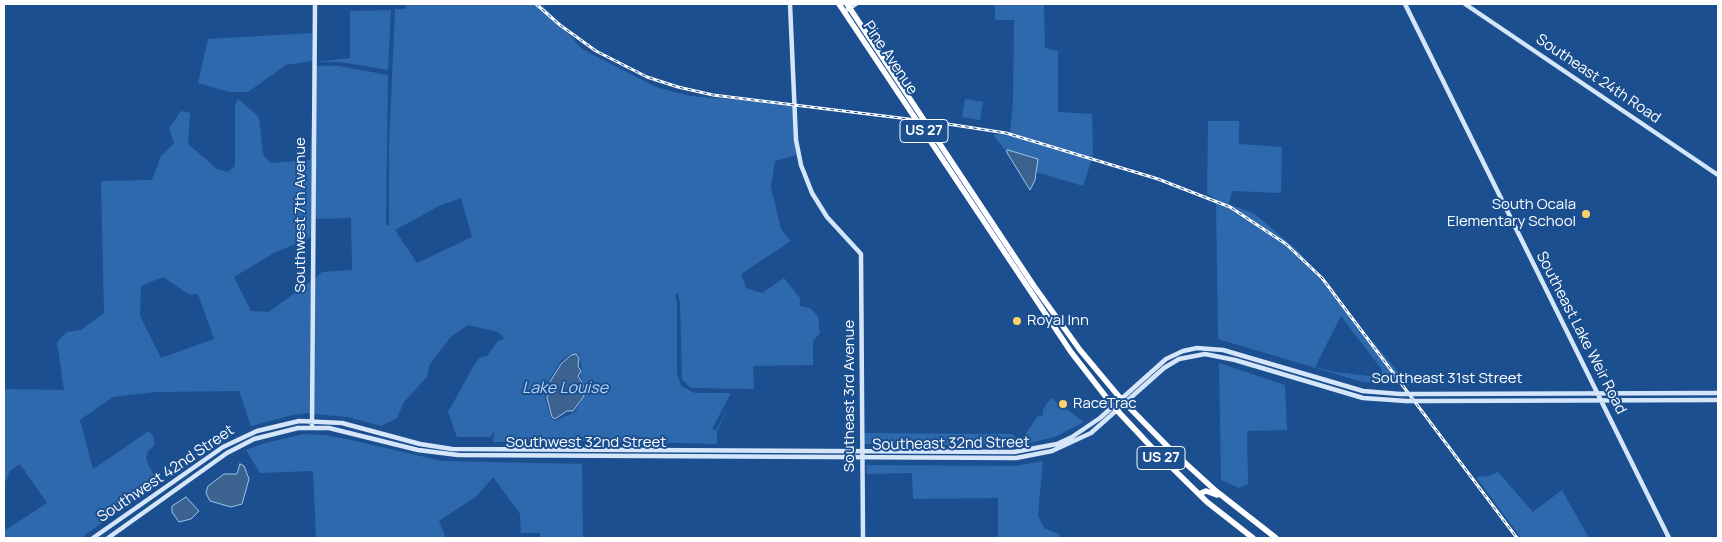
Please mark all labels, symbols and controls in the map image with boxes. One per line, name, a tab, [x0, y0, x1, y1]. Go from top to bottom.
street label: Pine Avenue	[859, 18, 921, 98]
street label: Southeast 24th Road	[1532, 31, 1664, 127]
road number: US 27	[900, 120, 948, 142]
street label: Southwest 7th Avenue	[292, 137, 310, 293]
place label: South Ocala Elementary School	[1447, 196, 1576, 231]
marker: South Ocala Elementary School	[1580, 208, 1592, 220]
street label: Southeast Lake Weir Road	[1532, 249, 1630, 417]
place label: Royal Inn	[1027, 312, 1089, 330]
marker: Royal Inn	[1011, 315, 1023, 327]
street label: Southeast 3rd Avenue	[841, 320, 859, 472]
street label: Southeast 31st Street	[1372, 370, 1522, 388]
water label: Lake Louise	[522, 379, 608, 399]
place label: RaceTrac	[1073, 395, 1137, 413]
marker: RaceTrac	[1057, 398, 1069, 410]
street label: Southwest 42nd Street	[94, 422, 238, 526]
street label: Southwest 32nd Street	[506, 434, 666, 452]
street label: Southeast 32nd Street	[872, 434, 1030, 454]
road number: US 27	[1137, 446, 1185, 469]

